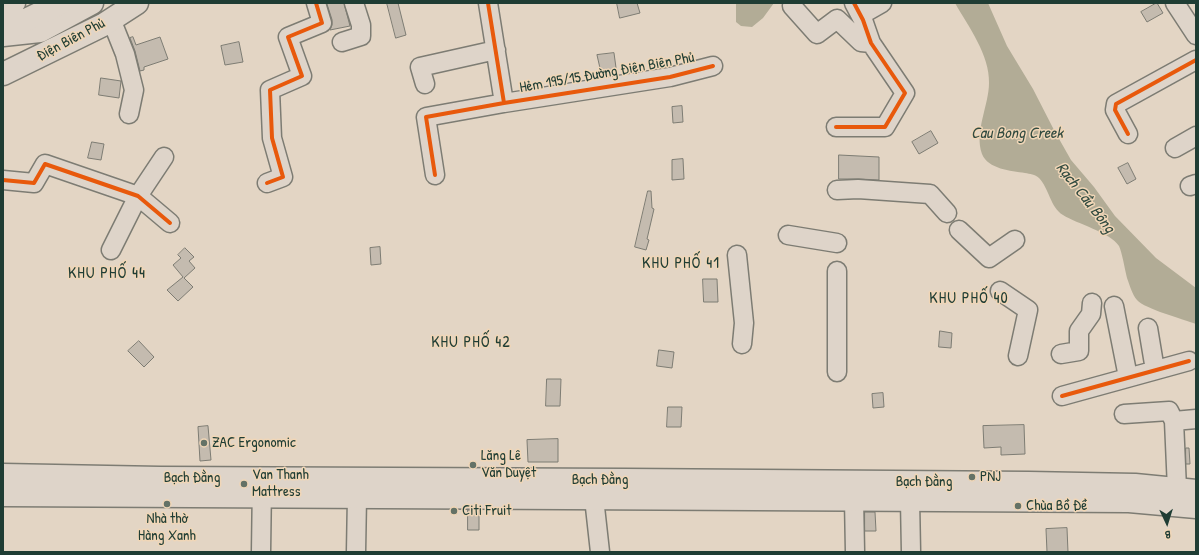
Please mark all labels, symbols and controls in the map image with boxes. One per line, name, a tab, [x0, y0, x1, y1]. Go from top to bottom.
street label: Điện Biên Phủ	[34, 15, 108, 65]
street label: Hẻm 195/15 Đường Điện Biên Phủ	[518, 49, 696, 97]
water label: Cau Bong Creek	[971, 124, 1063, 144]
water label: Rạch Cầu Bông	[1052, 159, 1118, 237]
district label: KHU PHỐ 41	[642, 254, 720, 274]
district label: KHU PHỐ 44	[68, 264, 146, 284]
district label: KHU PHỐ 40	[929, 289, 1009, 309]
district label: KHU PHỐ 42	[431, 333, 511, 353]
place label: ZAC Ergonomic	[212, 434, 296, 452]
marker: ZAC Ergonomic	[199, 438, 209, 448]
place label: Lăng Lê Văn Duyệt	[481, 447, 536, 482]
marker: Lăng Lê Văn Duyệt	[468, 460, 478, 470]
place label: Van Thanh Mattress	[252, 466, 309, 501]
place label: PNJ	[980, 468, 1001, 486]
street label: Bạch Đằng	[164, 469, 220, 487]
street label: Bạch Đằng	[572, 471, 628, 489]
marker: PNJ	[967, 472, 977, 482]
street label: Bạch Đằng	[896, 473, 952, 491]
marker: Van Thanh Mattress	[239, 479, 249, 489]
place label: Chùa Bồ Đề	[1026, 497, 1087, 515]
marker: Nhà thờ Hàng Xanh	[162, 499, 172, 509]
marker: Chùa Bồ Đề	[1013, 501, 1023, 511]
place label: Citi Fruit	[462, 502, 511, 520]
north arrow	[1147, 503, 1187, 543]
marker: Citi Fruit	[449, 506, 459, 516]
place label: Nhà thờ Hàng Xanh	[138, 510, 196, 545]
text: B	[1165, 528, 1171, 542]

